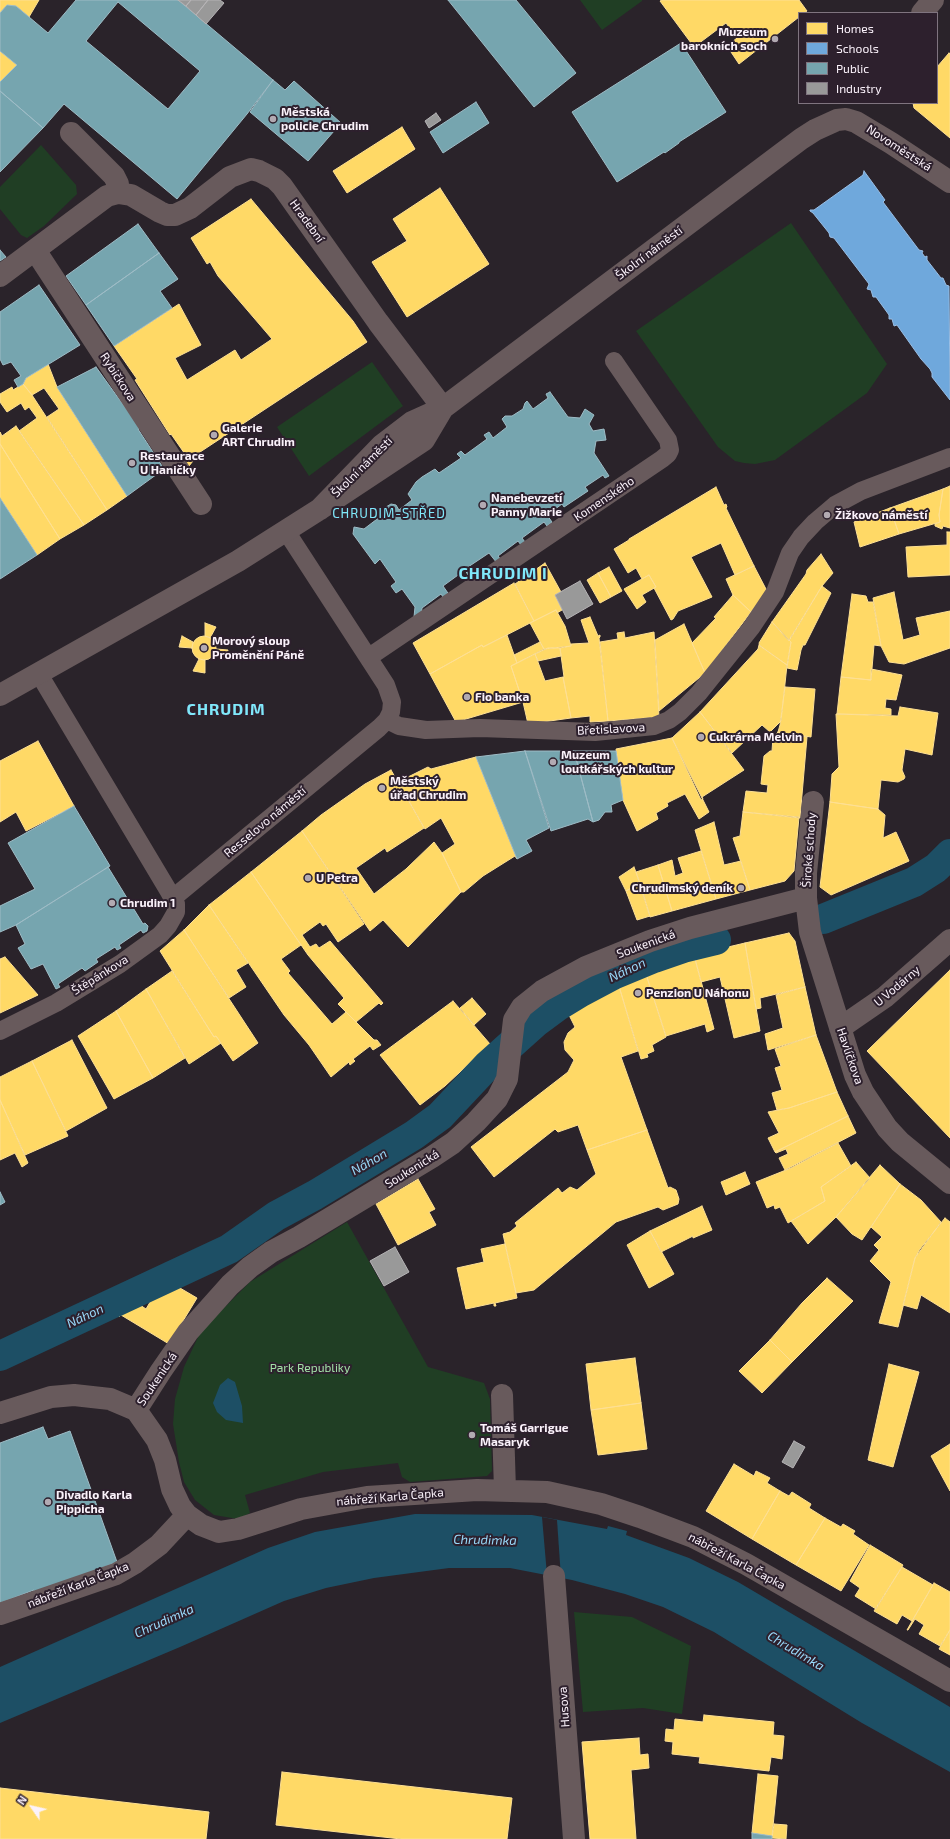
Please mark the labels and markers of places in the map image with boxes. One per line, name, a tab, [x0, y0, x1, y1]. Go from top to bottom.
place label: Muzeum barokních soch	[681, 25, 767, 53]
marker: Muzeum barokních soch	[770, 34, 780, 44]
place label: Městská policie Chrudim	[281, 105, 369, 133]
marker: Městská policie Chrudim	[268, 114, 278, 124]
place label: Galerie ART Chrudim	[222, 421, 295, 449]
marker: Galerie ART Chrudim	[209, 430, 219, 440]
place label: Restaurace U Haničky	[140, 449, 204, 477]
marker: Restaurace U Haničky	[127, 458, 137, 468]
place label: Nanebevzetí Panny Marie	[491, 491, 562, 519]
marker: Nanebevzetí Panny Marie	[478, 500, 488, 510]
place label: Žižkovo náměstí	[835, 508, 927, 522]
marker: Žižkovo náměstí	[822, 510, 832, 520]
place label: Morový sloup Proměnění Páně	[212, 634, 304, 662]
marker: Morový sloup Proměnění Páně	[199, 643, 209, 653]
place label: Fio banka	[475, 690, 529, 704]
marker: Fio banka	[462, 692, 472, 702]
place label: Cukrárna Melvin	[709, 730, 802, 744]
marker: Cukrárna Melvin	[696, 732, 706, 742]
place label: Muzeum loutkářských kultur	[561, 748, 673, 776]
marker: Muzeum loutkářských kultur	[548, 757, 558, 767]
place label: Městský úřad Chrudim	[390, 774, 466, 802]
marker: Městský úřad Chrudim	[377, 783, 387, 793]
place label: U Petra	[316, 871, 358, 885]
marker: U Petra	[303, 873, 313, 883]
place label: Chrudimský deník	[632, 881, 733, 895]
marker: Chrudimský deník	[736, 883, 746, 893]
place label: Chrudim 1	[120, 896, 175, 910]
marker: Chrudim 1	[107, 898, 117, 908]
place label: Penzion U Náhonu	[646, 986, 749, 1000]
marker: Penzion U Náhonu	[633, 988, 643, 998]
place label: Tomáš Garrigue Masaryk	[480, 1421, 569, 1449]
marker: Tomáš Garrigue Masaryk	[467, 1430, 477, 1440]
place label: Divadlo Karla Pippicha	[56, 1488, 132, 1516]
marker: Divadlo Karla Pippicha	[43, 1497, 53, 1507]

